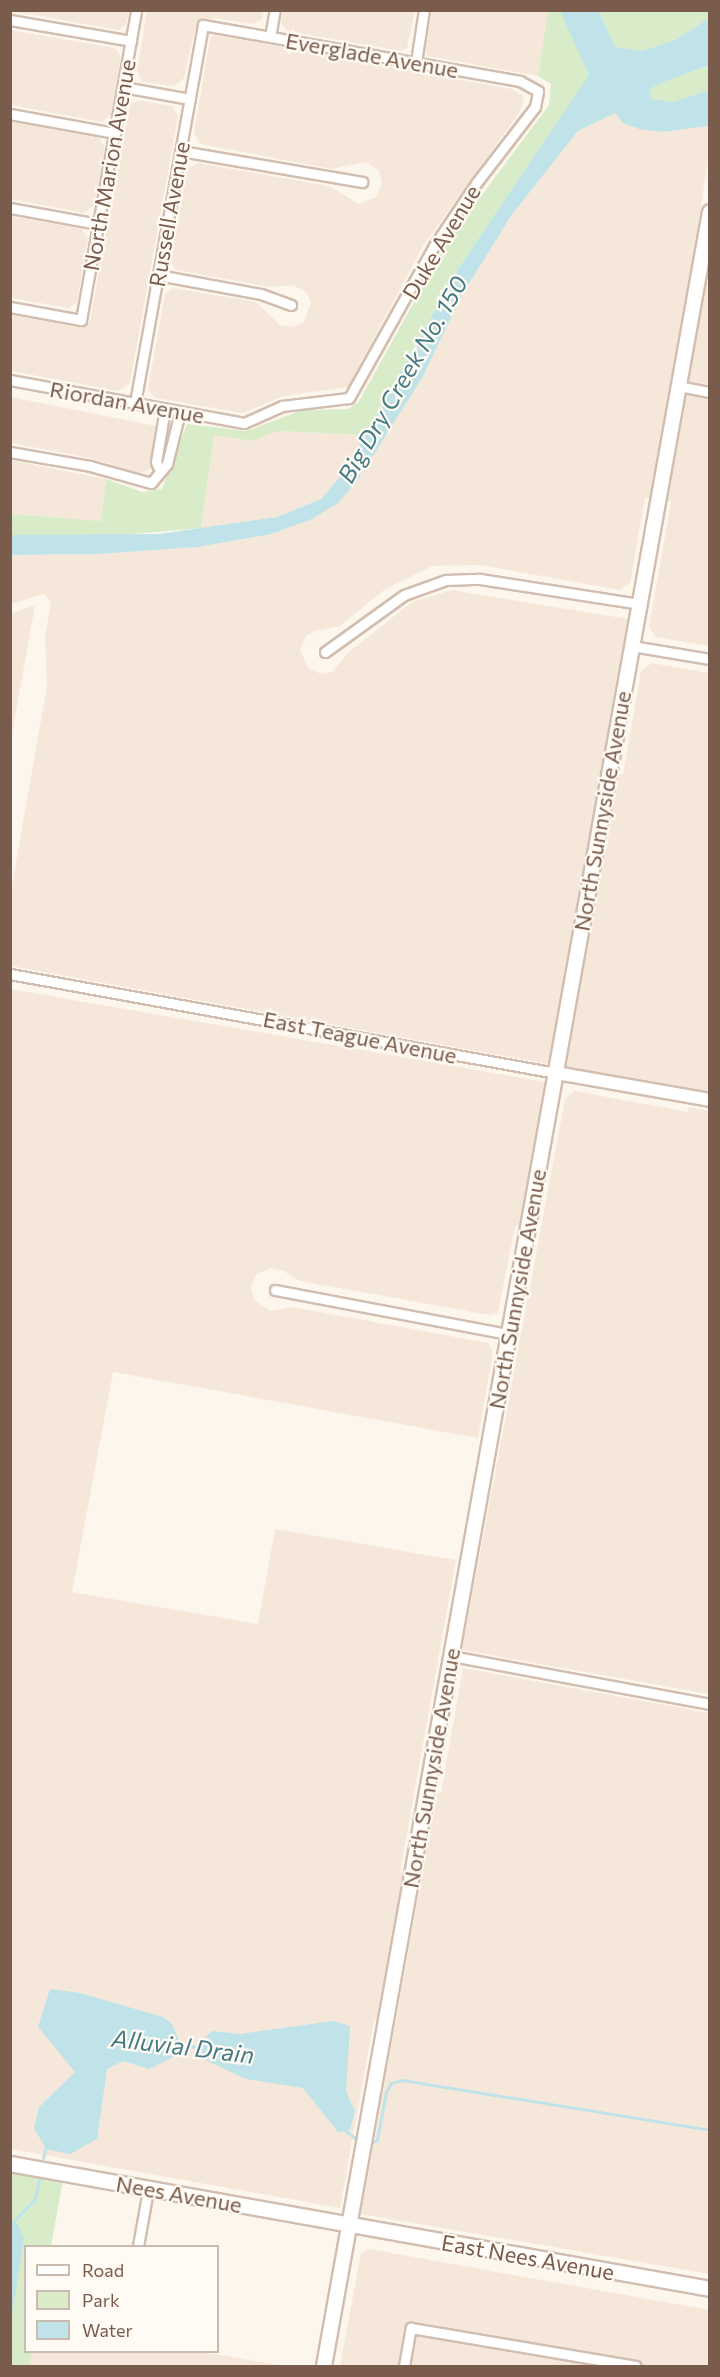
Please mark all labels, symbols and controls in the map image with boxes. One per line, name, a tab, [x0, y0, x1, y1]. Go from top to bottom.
street label: Everglade Avenue	[284, 27, 460, 83]
street label: North Marion Avenue	[77, 57, 141, 273]
street label: Russell Avenue	[143, 139, 195, 289]
street label: Duke Avenue	[396, 180, 486, 304]
water label: Big Dry Creek No. 150	[331, 270, 473, 488]
street label: Riordan Avenue	[48, 375, 206, 429]
street label: North Sunnyside Avenue	[568, 689, 636, 933]
street label: East Teague Avenue	[261, 1005, 459, 1069]
street label: North Sunnyside Avenue	[483, 1167, 551, 1411]
street label: North Sunnyside Avenue	[397, 1646, 465, 1890]
water label: Alluvial Drain	[110, 2023, 256, 2069]
street label: Nees Avenue	[114, 2170, 244, 2218]
street label: East Nees Avenue	[439, 2229, 617, 2285]
legend	[24, 2245, 219, 2353]
text: Road	[82, 2259, 124, 2281]
text: Park	[82, 2289, 120, 2311]
text: Water	[82, 2319, 133, 2341]

